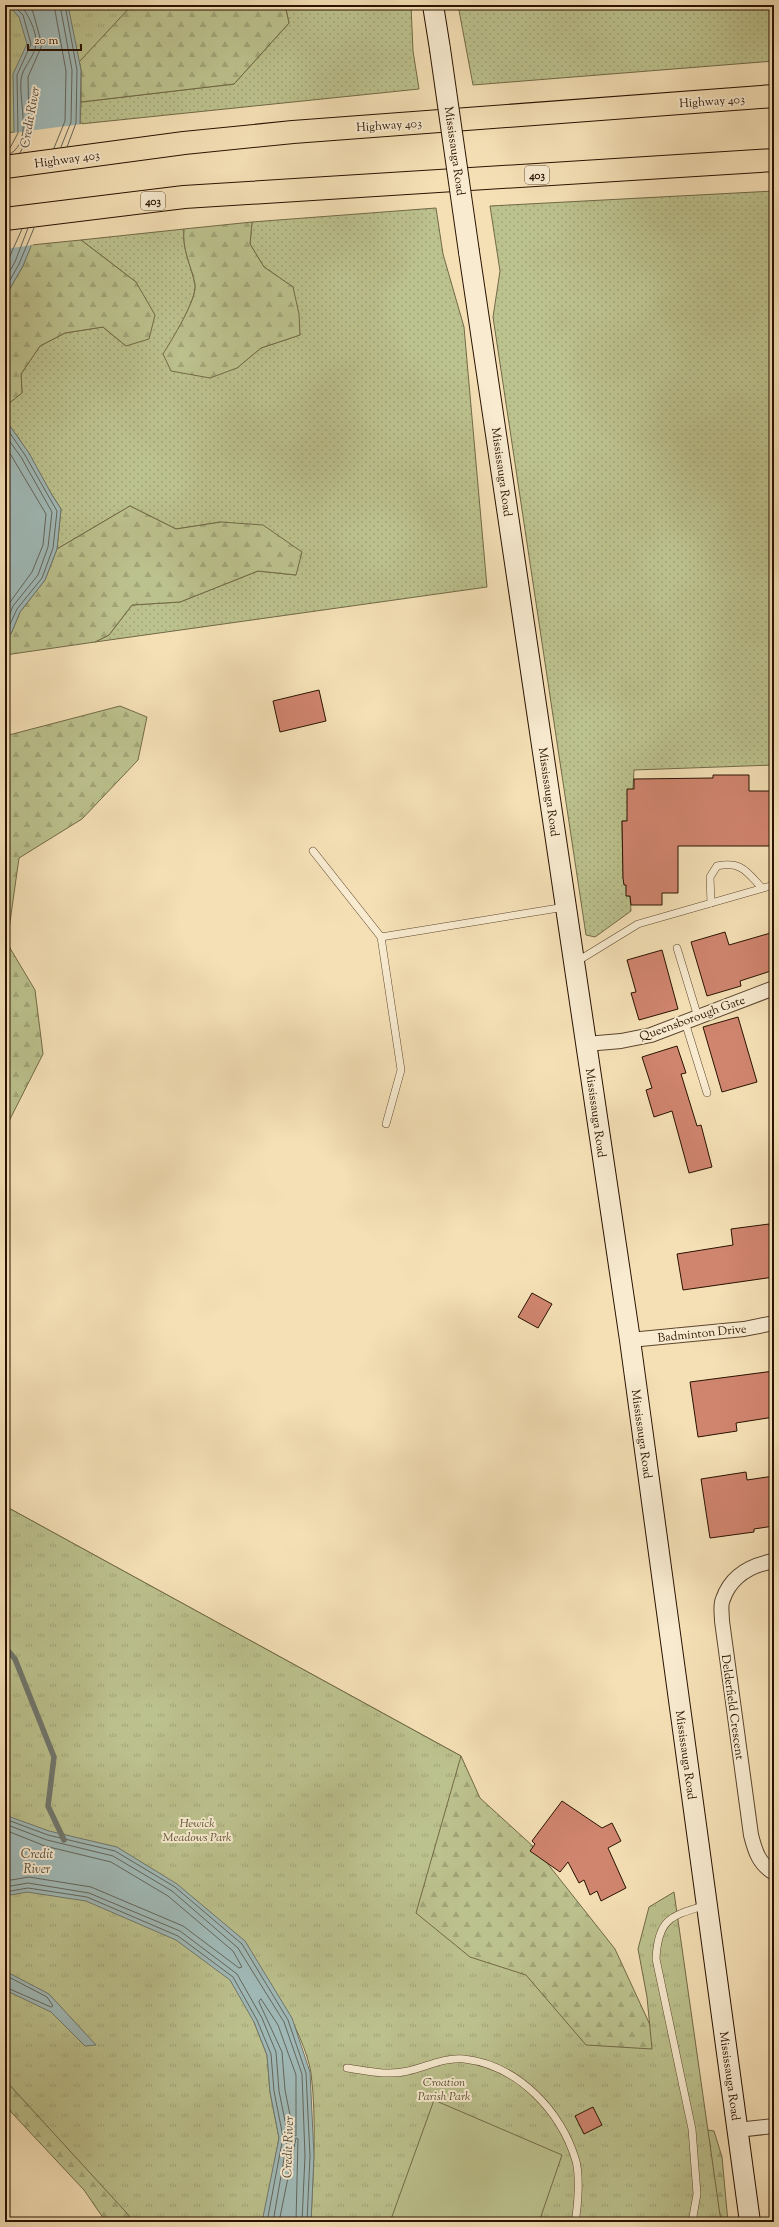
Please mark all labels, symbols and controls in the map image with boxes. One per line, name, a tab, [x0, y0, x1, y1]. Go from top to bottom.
scale bar	[28, 26, 81, 52]
text: 20 m	[34, 32, 59, 50]
water label: Credit River	[17, 85, 45, 150]
street label: Highway 403	[679, 91, 746, 113]
street label: Mississauga Road	[439, 105, 469, 197]
street label: Highway 403	[356, 115, 423, 137]
street label: Highway 403	[33, 146, 101, 173]
road number: 403	[525, 166, 549, 184]
road number: 403	[141, 192, 165, 210]
street label: Mississauga Road	[486, 426, 516, 518]
street label: Mississauga Road	[533, 746, 563, 838]
street label: Queensborough Gate	[637, 991, 748, 1046]
street label: Mississauga Road	[580, 1067, 610, 1159]
street label: Badminton Drive	[657, 1320, 748, 1348]
street label: Mississauga Road	[626, 1388, 656, 1480]
street label: Delderfield Crescent	[716, 1653, 748, 1761]
street label: Mississauga Road	[670, 1709, 700, 1801]
park label: Hewick Meadows Park	[163, 1815, 232, 1847]
water label: Credit River	[21, 1846, 53, 1879]
street label: Mississauga Road	[714, 2030, 744, 2122]
park label: Croation Parish Park	[418, 2074, 471, 2106]
water label: Credit River	[279, 2115, 299, 2179]

